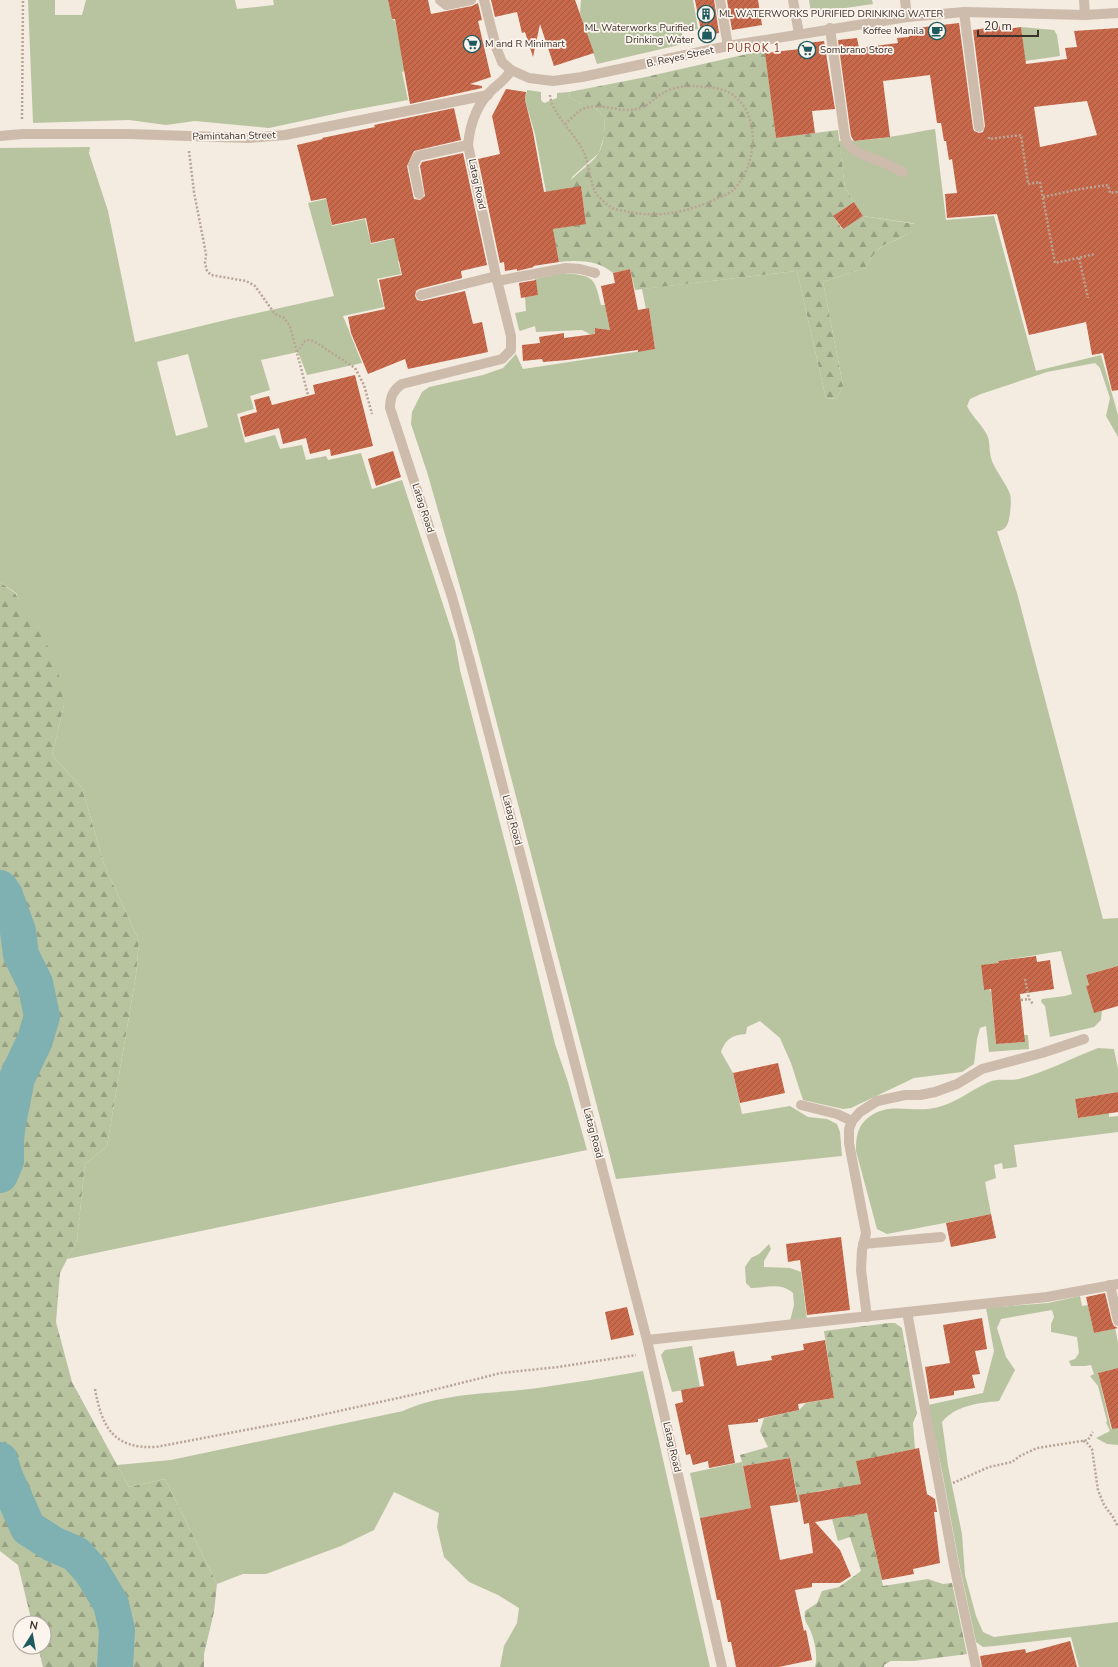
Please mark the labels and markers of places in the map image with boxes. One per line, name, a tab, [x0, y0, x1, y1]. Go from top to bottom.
building icon: ML WATERWORKS PURIFIED DRINKING WATER	[696, 4, 716, 24]
place label: ML WATERWORKS PURIFIED DRINKING WATER	[719, 7, 944, 21]
place label: ML Waterworks Purified Drinking Water	[585, 21, 694, 47]
cafe icon: Koffee Manila	[927, 21, 947, 41]
shop icon: ML Waterworks Purified Drinking Water	[697, 24, 717, 44]
place label: Koffee Manila	[863, 24, 924, 38]
supermarket icon: M and R Minimart	[462, 34, 482, 54]
place label: M and R Minimart	[485, 37, 565, 51]
supermarket icon: Sombrano Store	[797, 40, 817, 60]
place label: Sombrano Store	[820, 43, 893, 57]

